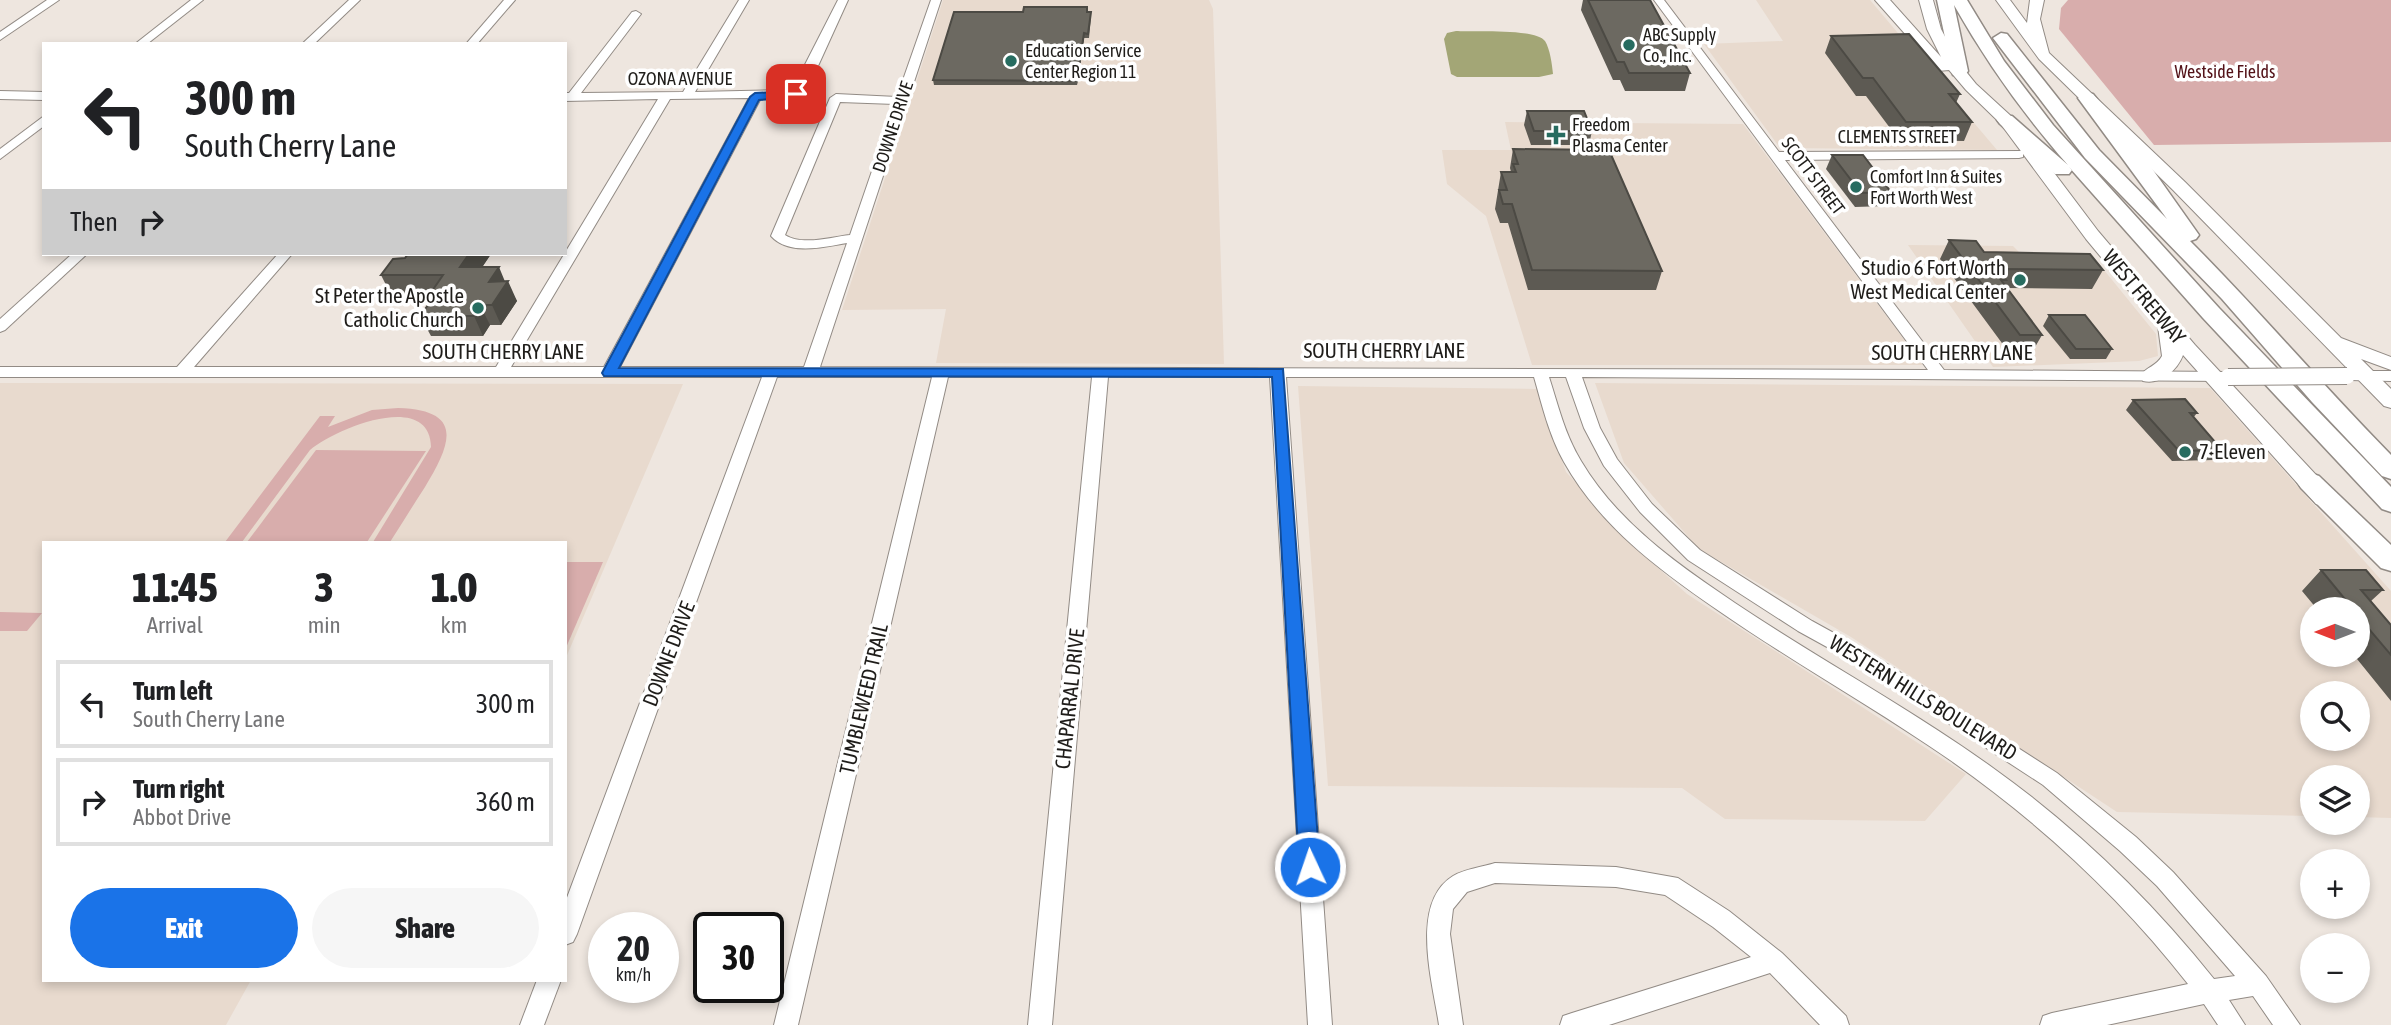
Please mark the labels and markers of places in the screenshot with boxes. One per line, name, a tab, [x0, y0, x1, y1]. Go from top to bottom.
place label: ABC Supply Co., Inc.	[1643, 24, 1716, 66]
marker: ABC Supply Co., Inc.	[1621, 37, 1637, 53]
place label: Education Service Center Region 11	[1025, 40, 1141, 82]
marker: Education Service Center Region 11	[1003, 53, 1019, 69]
pin	[766, 64, 826, 124]
place label: Freedom Plasma Center	[1572, 114, 1668, 156]
marker: Freedom Plasma Center	[1546, 125, 1566, 145]
place label: Comfort Inn & Suites Fort Worth West	[1870, 166, 2002, 208]
marker: Comfort Inn & Suites Fort Worth West	[1848, 179, 1864, 195]
place label: Studio 6 Fort Worth West Medical Center	[1851, 255, 2007, 303]
marker: Studio 6 Fort Worth West Medical Center	[2012, 272, 2028, 288]
place label: St Peter the Apostle Catholic Church	[315, 283, 464, 331]
marker: St Peter the Apostle Catholic Church	[470, 300, 486, 316]
place label: 7-Eleven	[2199, 439, 2266, 463]
marker: 7-Eleven	[2177, 444, 2193, 460]

